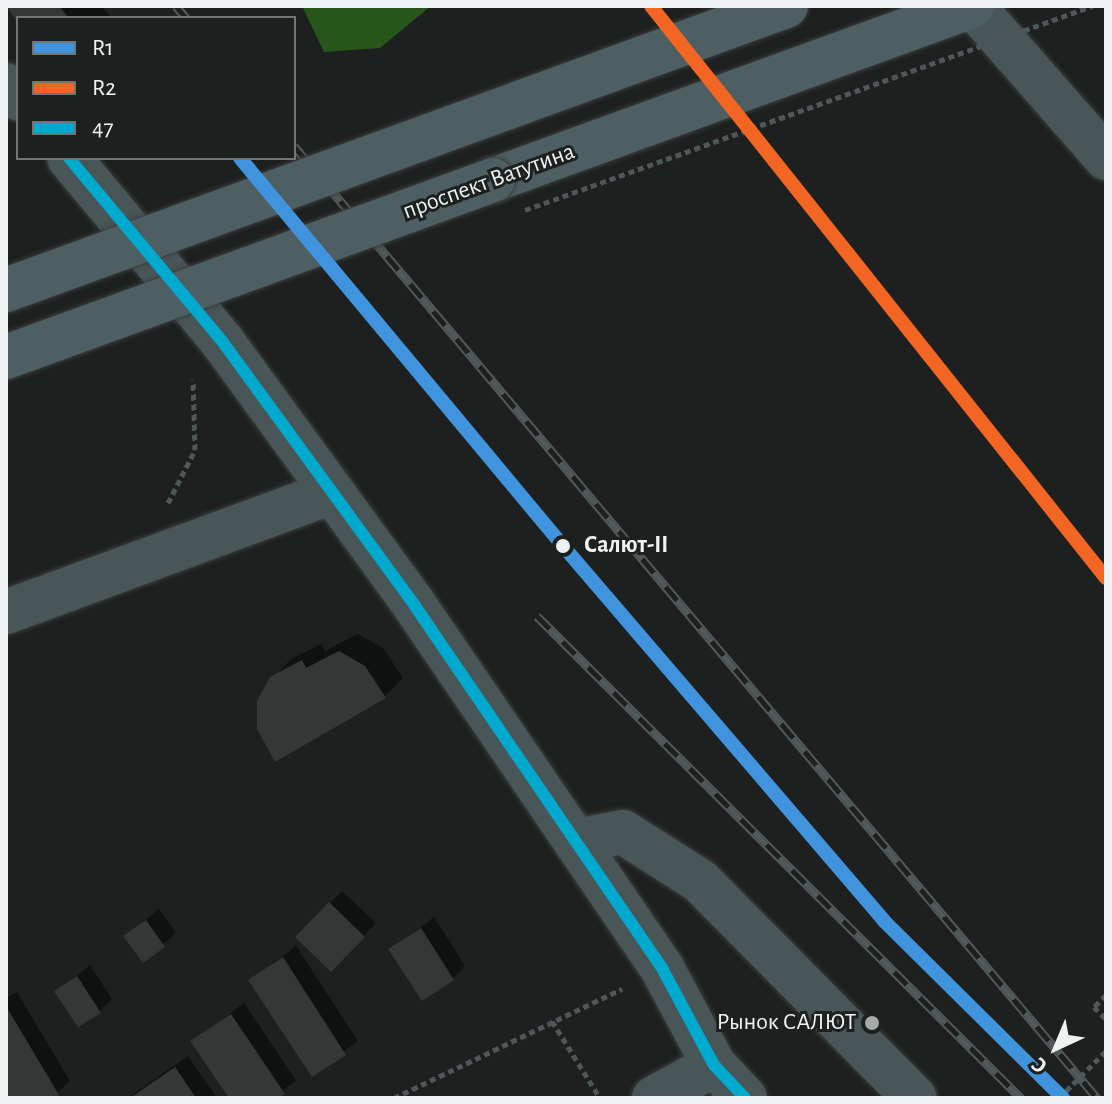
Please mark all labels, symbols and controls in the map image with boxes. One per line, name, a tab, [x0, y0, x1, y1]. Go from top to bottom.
legend	[16, 16, 296, 160]
text: R1	[92, 36, 114, 60]
text: R2	[92, 76, 116, 100]
text: 47	[92, 116, 114, 140]
street label: проспект Ватутина	[399, 138, 579, 226]
marker: Салют-II	[549, 532, 577, 560]
place label: Салют-II	[584, 532, 668, 560]
north arrow	[1016, 1008, 1096, 1088]
place label: Рынок САЛЮТ	[716, 1009, 856, 1037]
marker: Рынок САЛЮТ	[863, 1014, 881, 1032]
text: С	[1027, 1053, 1051, 1077]

